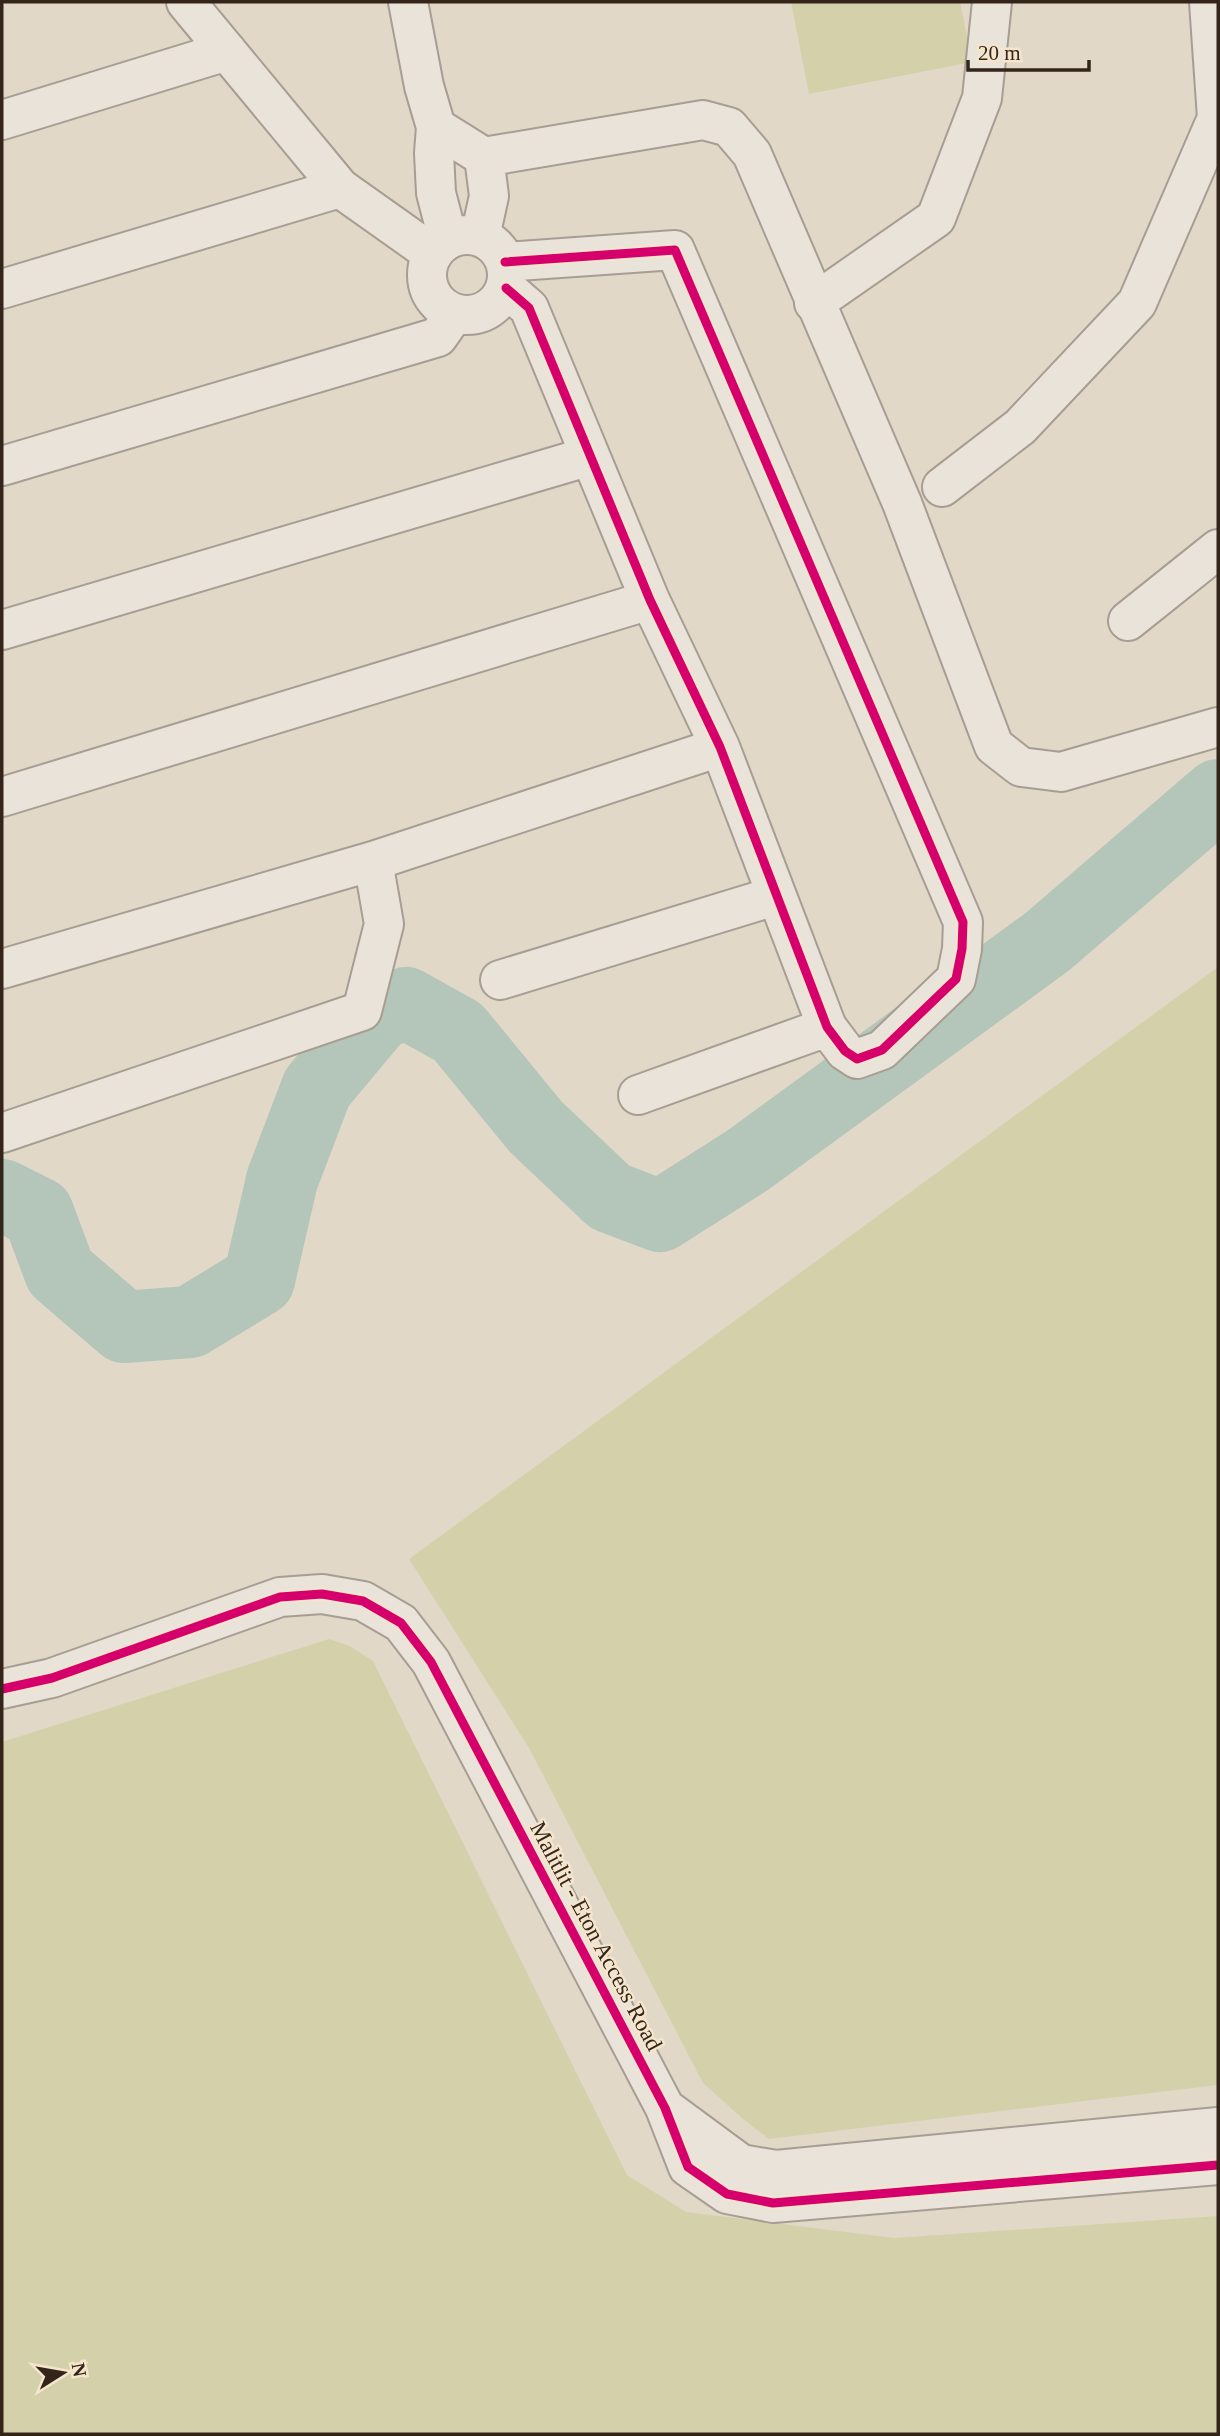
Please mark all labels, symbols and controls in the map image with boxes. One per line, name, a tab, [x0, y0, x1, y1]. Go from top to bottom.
scale bar	[968, 28, 1089, 72]
text: 20 m	[978, 41, 1021, 65]
street label: Malitlit - Eton Access Road	[525, 1817, 667, 2055]
north arrow	[28, 2338, 98, 2408]
text: N	[68, 2361, 91, 2379]

